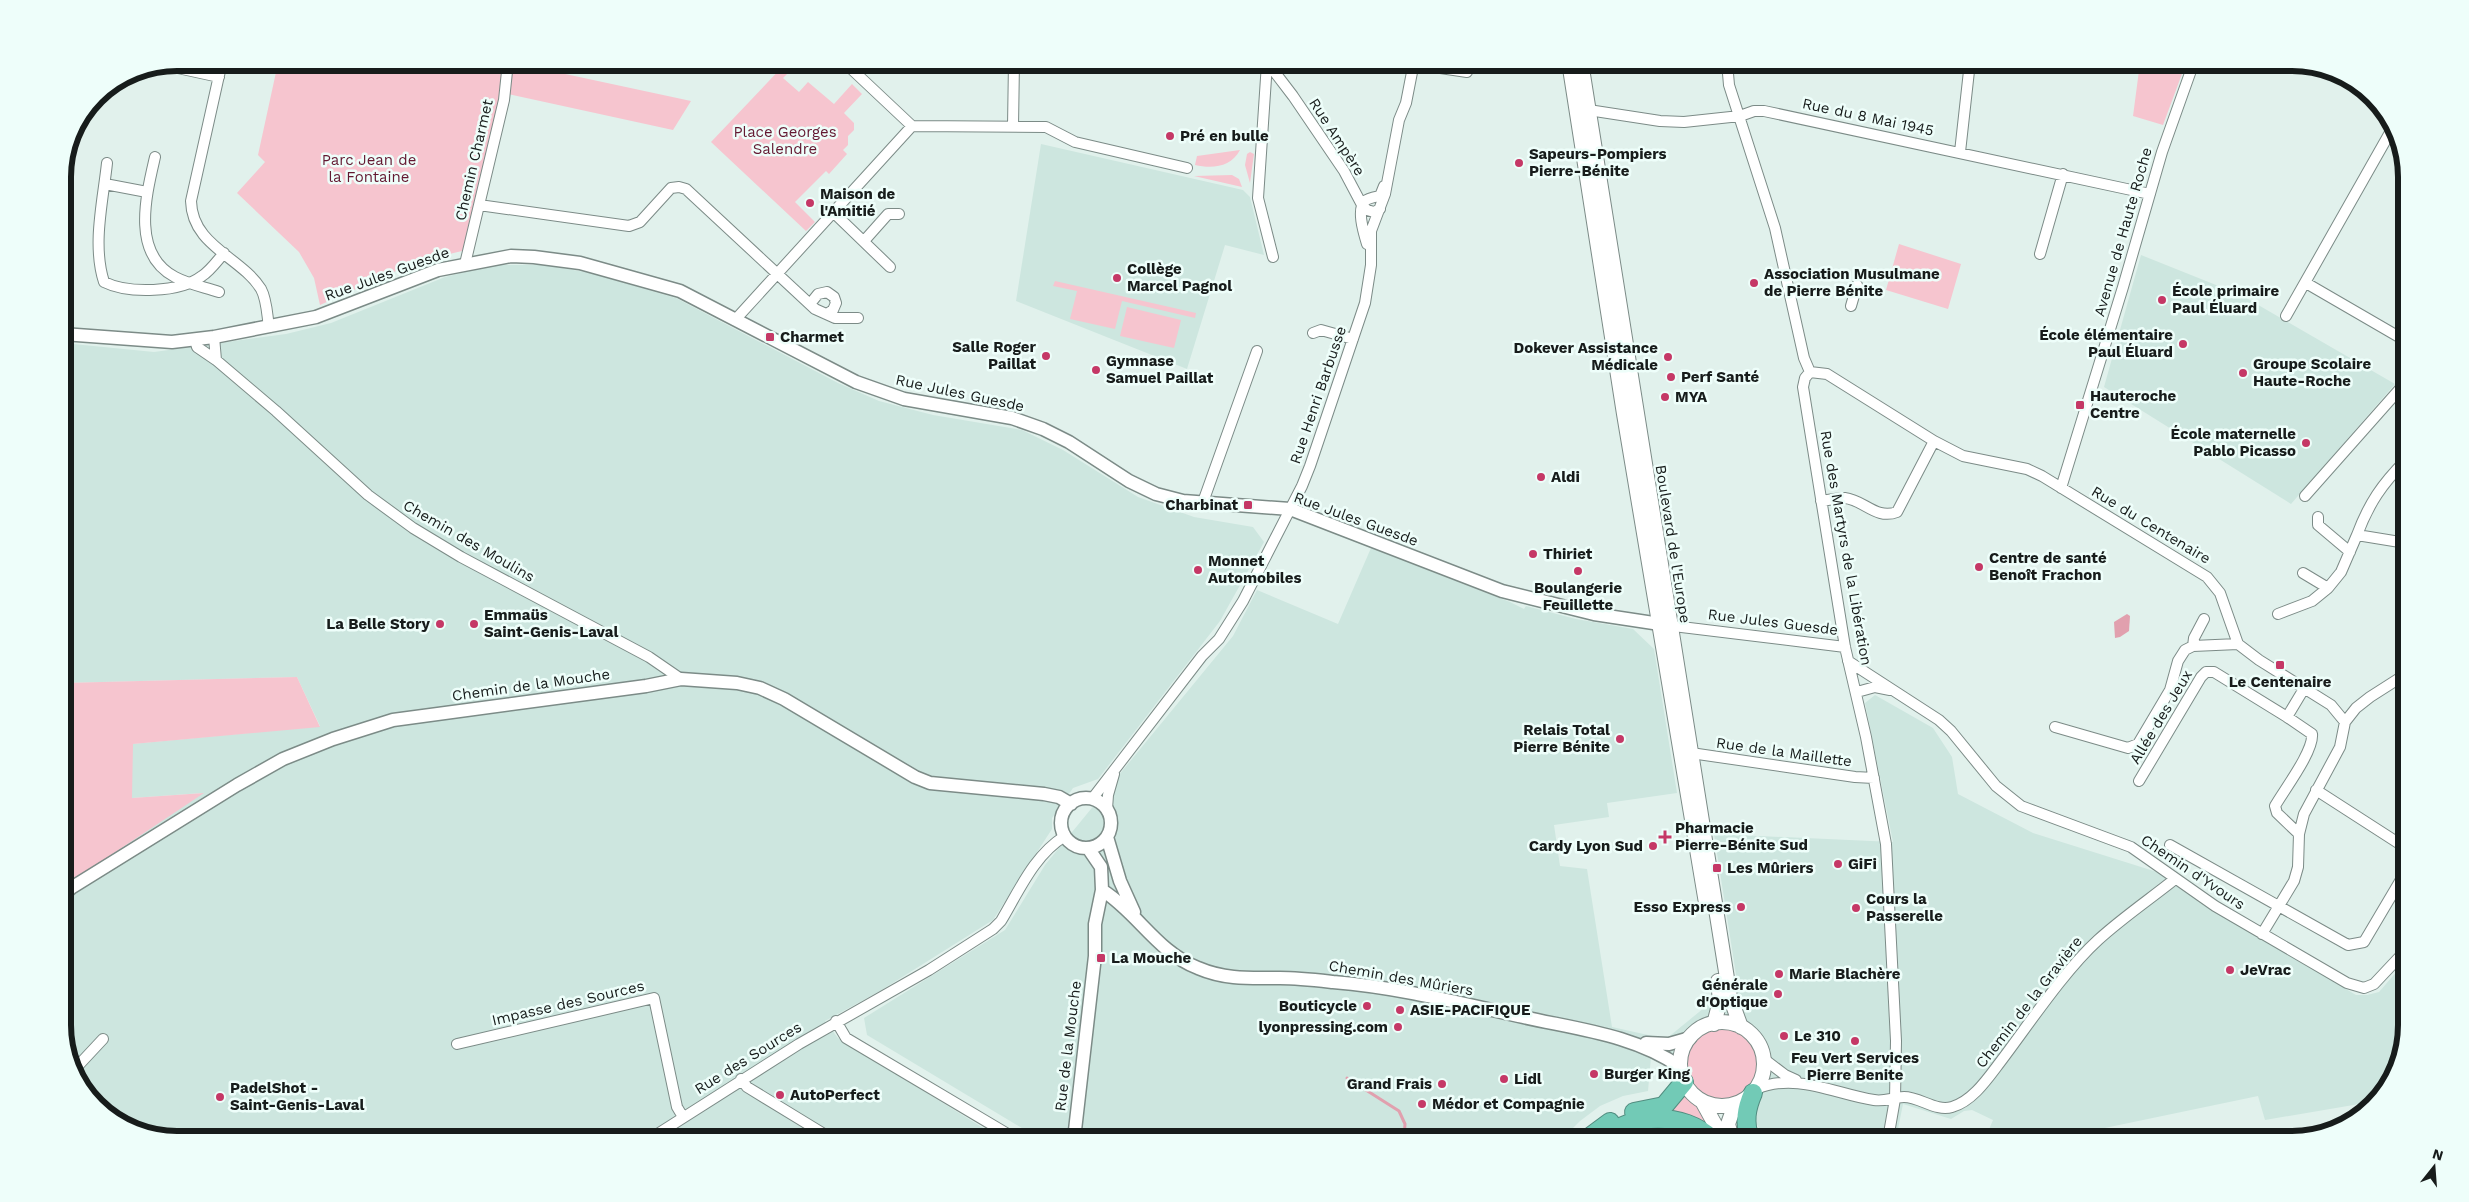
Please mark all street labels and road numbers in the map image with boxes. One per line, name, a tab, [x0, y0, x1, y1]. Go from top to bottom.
street label: Rue du 8 Mai 1945	[1801, 94, 1935, 140]
street label: Rue Ampère	[1305, 95, 1369, 179]
street label: Chemin Charmet	[451, 97, 497, 222]
street label: Avenue de Haute Roche	[2090, 145, 2156, 319]
street label: Rue Jules Guesde	[322, 243, 452, 305]
street label: Rue Henri Barbusse	[1286, 324, 1350, 466]
street label: Rue Jules Guesde	[894, 371, 1026, 415]
street label: Rue des Martyrs de la Libération	[1816, 429, 1876, 667]
street label: Boulevard de l'Europe	[1652, 464, 1694, 624]
street label: Rue du Centenaire	[2088, 482, 2214, 568]
street label: Rue Jules Guesde	[1291, 488, 1421, 550]
street label: Chemin des Moulins	[400, 496, 538, 586]
street label: Rue Jules Guesde	[1707, 605, 1839, 639]
street label: Chemin de la Mouche	[451, 665, 611, 705]
street label: Allée des Jeux	[2126, 667, 2196, 767]
street label: Rue de la Maillette	[1715, 734, 1853, 770]
street label: Chemin d'Yvours	[2138, 831, 2249, 914]
street label: Chemin de la Gravière	[1972, 933, 2086, 1071]
street label: Chemin des Mûriers	[1327, 956, 1475, 1000]
street label: Impasse des Sources	[490, 977, 646, 1029]
street label: Rue de la Mouche	[1051, 980, 1085, 1112]
street label: Rue des Sources	[691, 1018, 805, 1098]

